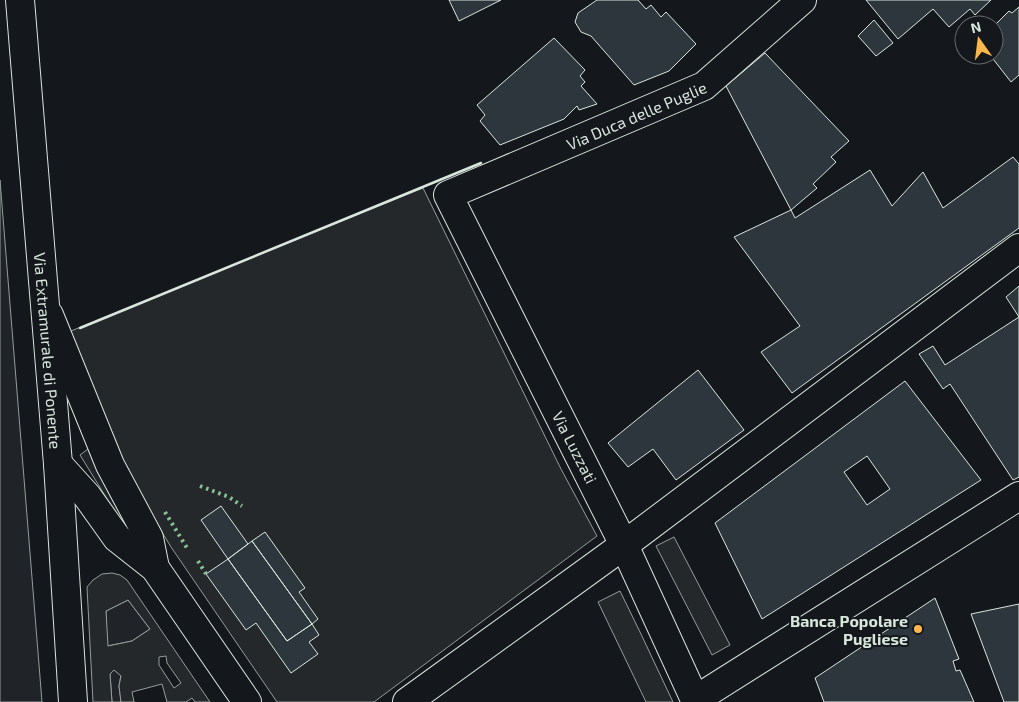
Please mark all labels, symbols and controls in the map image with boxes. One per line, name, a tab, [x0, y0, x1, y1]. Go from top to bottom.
north arrow	[954, 15, 1004, 65]
text: N	[969, 17, 983, 36]
street label: Via Duca delle Puglie	[563, 77, 709, 153]
street label: Via Extramurale di Ponente	[31, 252, 66, 450]
street label: Via Luzzati	[549, 408, 601, 486]
place label: Banca Popolare Pugliese	[790, 611, 908, 648]
marker: Banca Popolare Pugliese	[912, 623, 924, 635]

